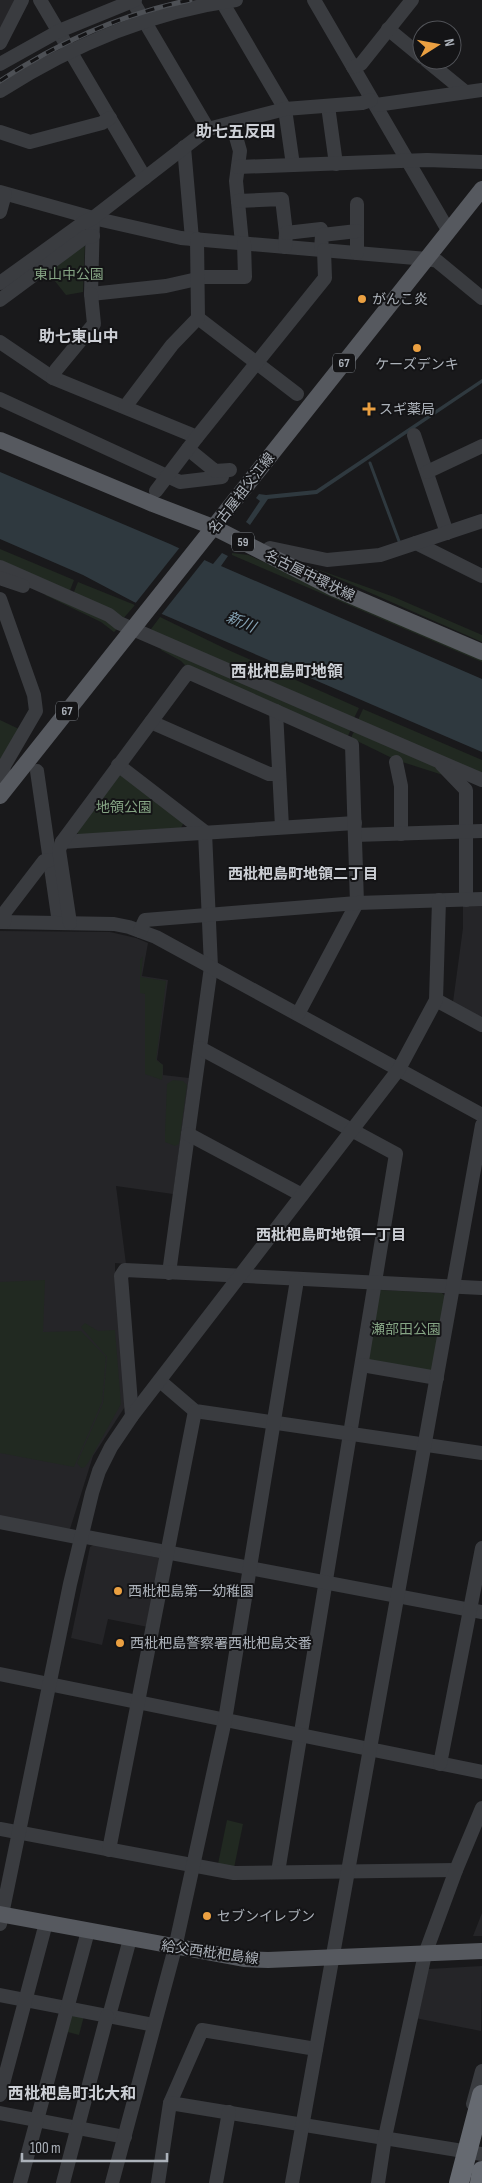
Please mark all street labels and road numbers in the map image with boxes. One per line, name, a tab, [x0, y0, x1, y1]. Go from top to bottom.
road number: 67	[333, 353, 355, 372]
street label: 名古屋祖父江線	[205, 449, 278, 537]
road number: 59	[232, 532, 254, 552]
street label: 名古屋中環状線	[262, 546, 358, 605]
road number: 67	[56, 701, 78, 720]
street label: 給父西枇杷島線	[160, 1937, 260, 1968]

